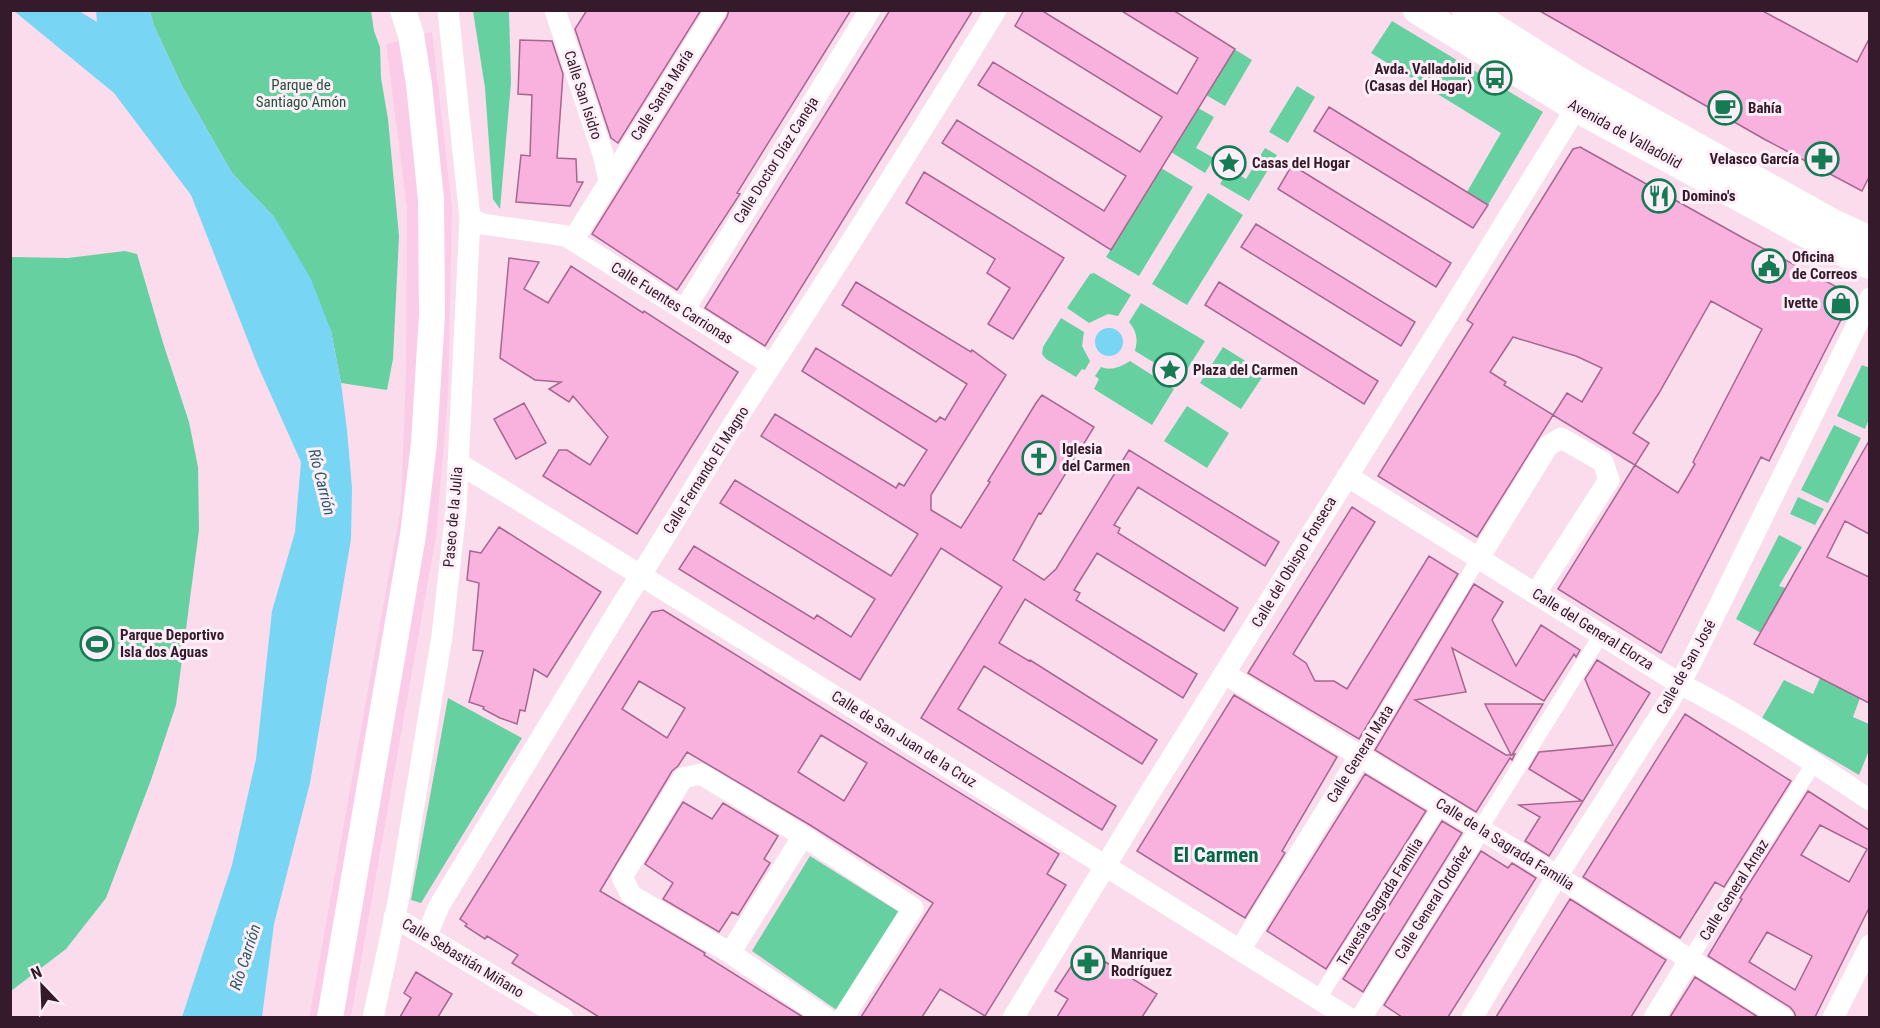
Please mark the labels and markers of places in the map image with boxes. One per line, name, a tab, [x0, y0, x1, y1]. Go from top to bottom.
place label: Avda. Valladolid (Casas del Hogar)	[1364, 60, 1472, 95]
bus stop icon: Avda. Valladolid (Casas del Hogar)	[1477, 60, 1513, 96]
cafe icon: Bahía	[1707, 90, 1743, 126]
place label: Bahía	[1748, 99, 1782, 117]
pharmacy icon: Velasco García	[1804, 141, 1840, 177]
place icon: Casas del Hogar	[1211, 145, 1247, 181]
place label: Velasco García	[1709, 150, 1799, 168]
place label: Casas del Hogar	[1252, 154, 1350, 172]
restaurant icon: Domino's	[1641, 178, 1677, 214]
place label: Domino's	[1682, 187, 1736, 205]
public building icon: Oficina de Correos	[1751, 248, 1787, 284]
place label: Oficina de Correos	[1792, 248, 1858, 283]
shop icon: Ivette	[1823, 285, 1859, 321]
place label: Ivette	[1784, 294, 1818, 312]
place icon: Plaza del Carmen	[1152, 352, 1188, 388]
place label: Plaza del Carmen	[1193, 361, 1298, 379]
church icon: Iglesia del Carmen	[1021, 440, 1057, 476]
place label: Iglesia del Carmen	[1062, 440, 1130, 475]
sports icon: Parque Deportivo Isla dos Aguas	[79, 626, 115, 662]
place label: Parque Deportivo Isla dos Aguas	[120, 626, 224, 661]
pharmacy icon: Manrique Rodríguez	[1070, 945, 1106, 981]
place label: Manrique Rodríguez	[1111, 945, 1172, 980]

